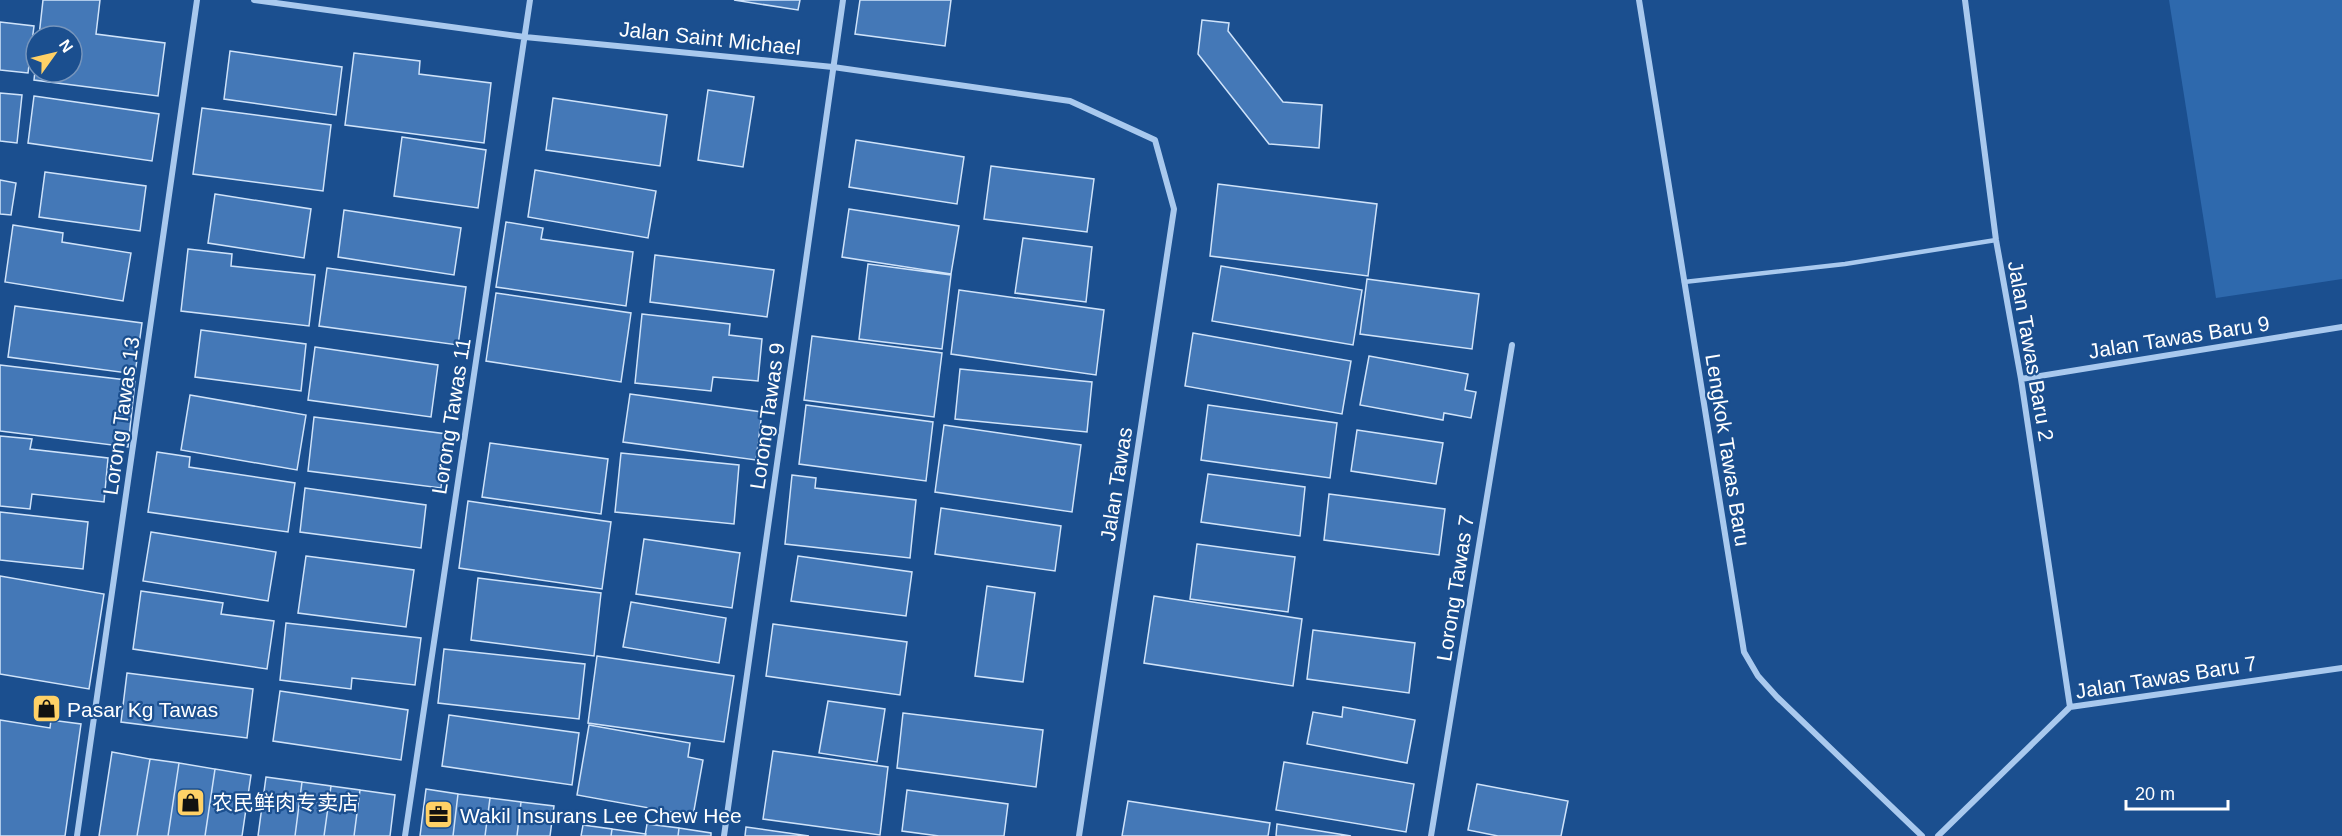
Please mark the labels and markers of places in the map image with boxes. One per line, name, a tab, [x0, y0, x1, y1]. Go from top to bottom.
shop icon: Pasar Kg Tawas	[30, 693, 62, 725]
place label: Pasar Kg Tawas	[67, 698, 218, 721]
shop icon: 农民鲜肉专卖店	[175, 786, 207, 818]
place label: 农民鲜肉专卖店	[212, 791, 359, 814]
office icon: Wakil Insurans Lee Chew Hee	[423, 799, 455, 831]
place label: Wakil Insurans Lee Chew Hee	[460, 804, 742, 827]

